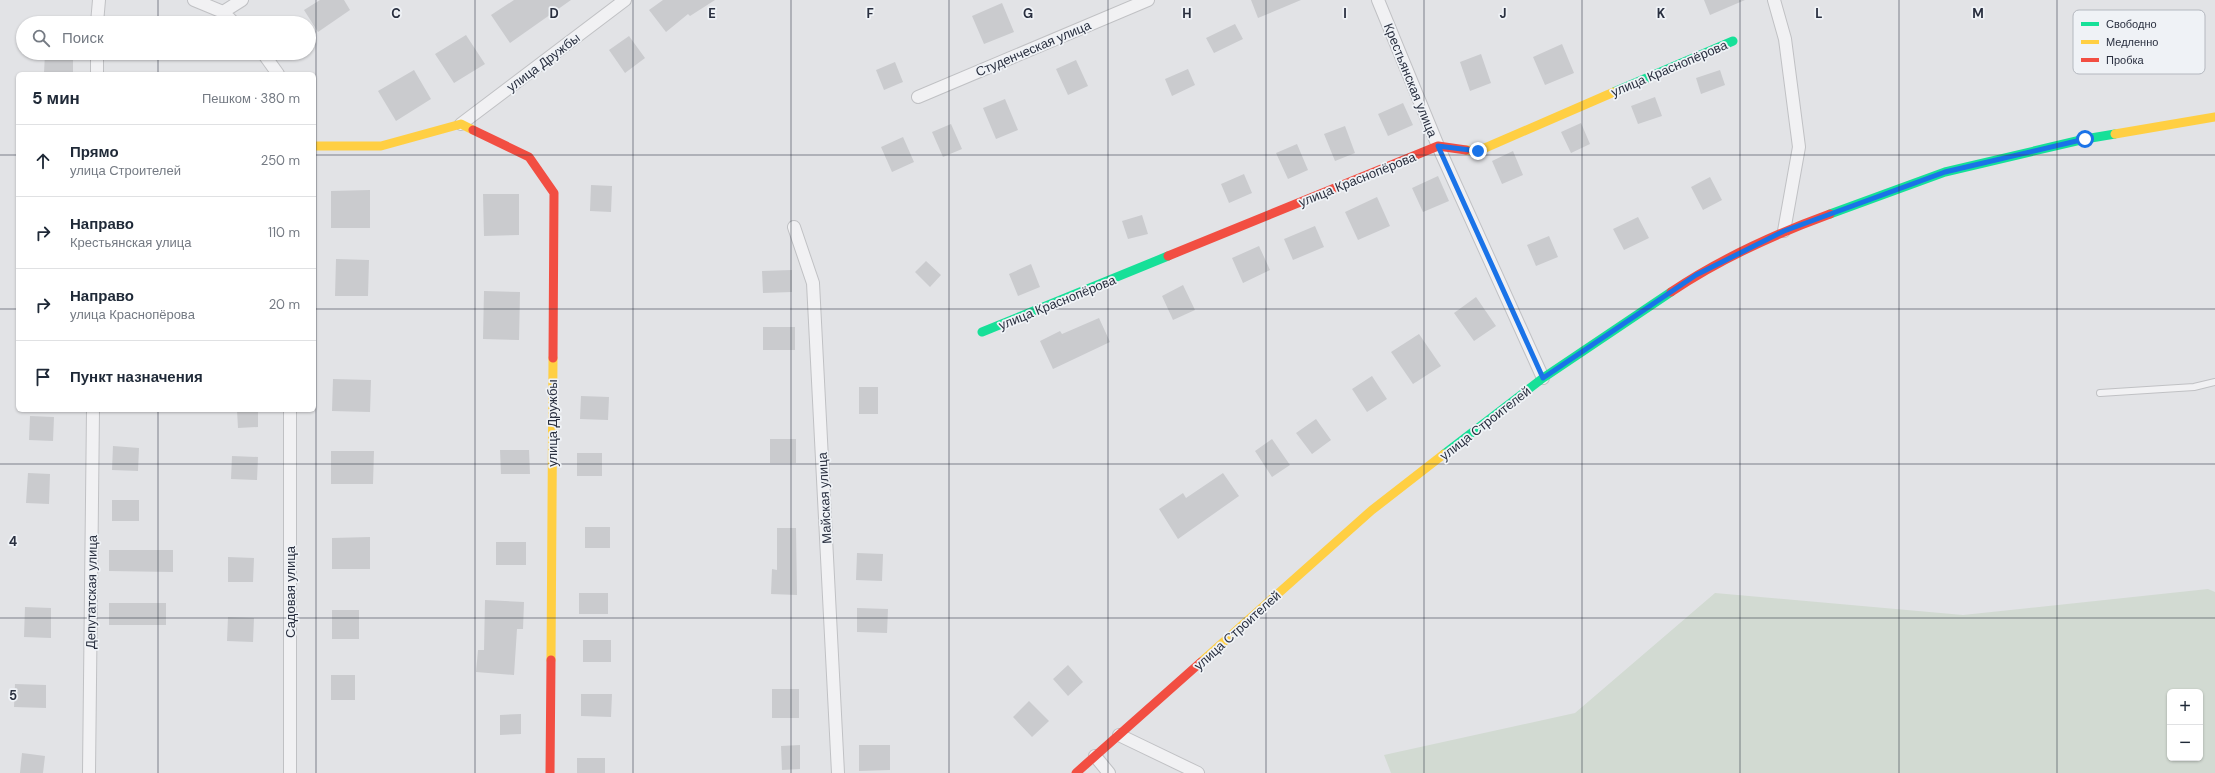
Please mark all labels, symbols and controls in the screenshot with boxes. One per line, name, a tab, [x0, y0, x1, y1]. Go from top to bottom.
text: C	[391, 5, 401, 22]
text: D	[549, 5, 559, 22]
text: E	[708, 5, 716, 22]
text: F	[866, 5, 874, 22]
text: G	[1023, 5, 1033, 22]
text: H	[1182, 5, 1192, 22]
text: I	[1343, 5, 1347, 22]
text: J	[1499, 5, 1507, 22]
text: K	[1657, 5, 1666, 22]
text: L	[1815, 5, 1823, 22]
text: M	[1972, 5, 1984, 22]
legend	[2073, 10, 2205, 74]
search box	[16, 16, 316, 60]
street label: Студенческая улица	[973, 16, 1094, 80]
text: Свободно	[2106, 17, 2157, 31]
street label: Крестьянская улица	[1380, 21, 1441, 140]
icon: search	[30, 27, 52, 49]
text: Поиск	[62, 28, 104, 48]
street label: улица Дружбы	[503, 29, 583, 95]
text: Медленно	[2106, 35, 2158, 49]
street label: улица Краснопёрова	[1608, 36, 1731, 101]
text: Пробка	[2106, 53, 2144, 67]
text: 5 мин	[32, 87, 80, 109]
text: Пешком · 380 m	[202, 90, 300, 107]
route start	[2076, 130, 2094, 148]
text: Прямо	[70, 142, 119, 162]
route end	[1469, 142, 1487, 160]
street label: улица Краснопёрова	[1296, 148, 1419, 211]
icon: ahead	[32, 150, 54, 172]
text: 250 m	[261, 152, 300, 169]
text: улица Строителей	[70, 162, 181, 179]
text: Направо	[70, 214, 134, 234]
icon: right	[32, 222, 54, 244]
text: 110 m	[268, 224, 300, 241]
text: Крестьянская улица	[70, 234, 191, 251]
street label: улица Краснопёрова	[996, 271, 1119, 334]
text: Направо	[70, 286, 134, 306]
icon: right	[32, 294, 54, 316]
text: 20 m	[269, 296, 300, 313]
text: улица Краснопёрова	[70, 306, 195, 323]
icon: arrive	[32, 366, 54, 388]
text: Пункт назначения	[70, 367, 203, 387]
street label: улица Дружбы	[544, 379, 561, 467]
street label: улица Строителей	[1436, 383, 1534, 464]
street label: Майская улица	[814, 451, 835, 544]
text: 4	[9, 533, 17, 550]
street label: Депутатская улица	[82, 534, 101, 649]
street label: Садовая улица	[282, 545, 299, 638]
street label: улица Строителей	[1190, 587, 1284, 674]
text: 5	[9, 687, 17, 704]
map controls	[2167, 689, 2203, 761]
button: +	[2167, 689, 2203, 725]
button: −	[2167, 725, 2203, 761]

